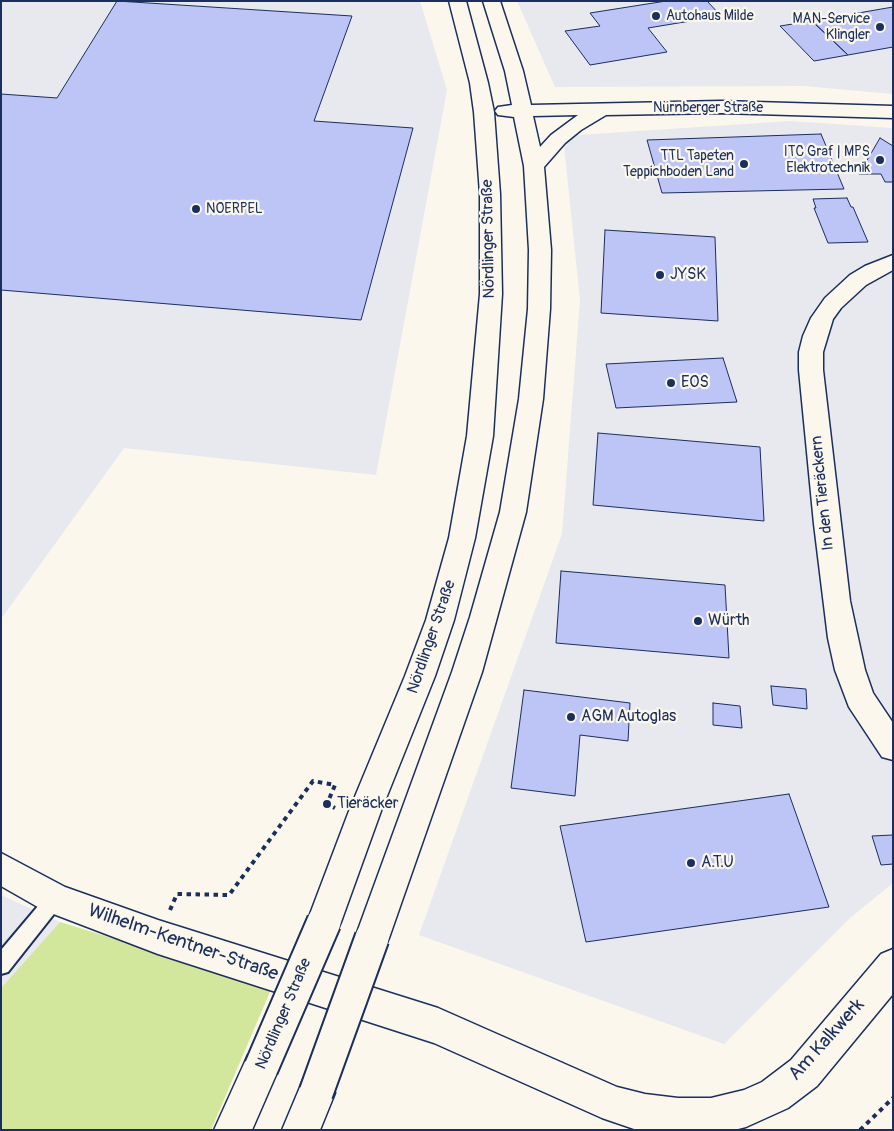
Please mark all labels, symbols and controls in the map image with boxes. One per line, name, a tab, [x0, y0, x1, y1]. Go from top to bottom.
place label: Autohaus Milde	[666, 8, 754, 24]
marker: Autohaus Milde	[650, 10, 662, 22]
place label: MAN-Service Klingler	[793, 11, 870, 44]
marker: MAN-Service Klingler	[874, 21, 886, 33]
street label: Nürnberger Straße	[653, 100, 763, 116]
place label: ITC Graf | MPS Elektrotechnik	[784, 144, 870, 176]
place label: TTL Tapeten Teppichboden Land	[623, 148, 734, 180]
marker: ITC Graf | MPS Elektrotechnik	[874, 154, 886, 166]
marker: TTL Tapeten Teppichboden Land	[738, 158, 750, 170]
street label: Nördlinger Straße	[478, 179, 500, 299]
place label: NOERPEL	[206, 201, 263, 217]
marker: NOERPEL	[190, 203, 202, 215]
place label: JYSK	[670, 265, 706, 285]
marker: JYSK	[654, 269, 666, 281]
place label: EOS	[681, 373, 709, 393]
marker: EOS	[665, 377, 677, 389]
street label: In den Tieräckern	[807, 435, 839, 551]
street label: Nördlinger Straße	[404, 578, 460, 696]
place label: Würth	[708, 611, 750, 631]
marker: Würth	[692, 615, 704, 627]
place label: AGM Autoglas	[581, 707, 676, 727]
marker: AGM Autoglas	[565, 711, 577, 723]
place label: Tieräcker	[337, 794, 398, 814]
marker: Tieräcker	[321, 798, 333, 810]
place label: A.T.U	[701, 853, 734, 873]
marker: A.T.U	[685, 857, 697, 869]
street label: Wilhelm-Kentner-Straße	[85, 900, 281, 986]
street label: Nördlinger Straße	[252, 955, 316, 1073]
street label: Am Kalkwerk	[784, 994, 870, 1086]

